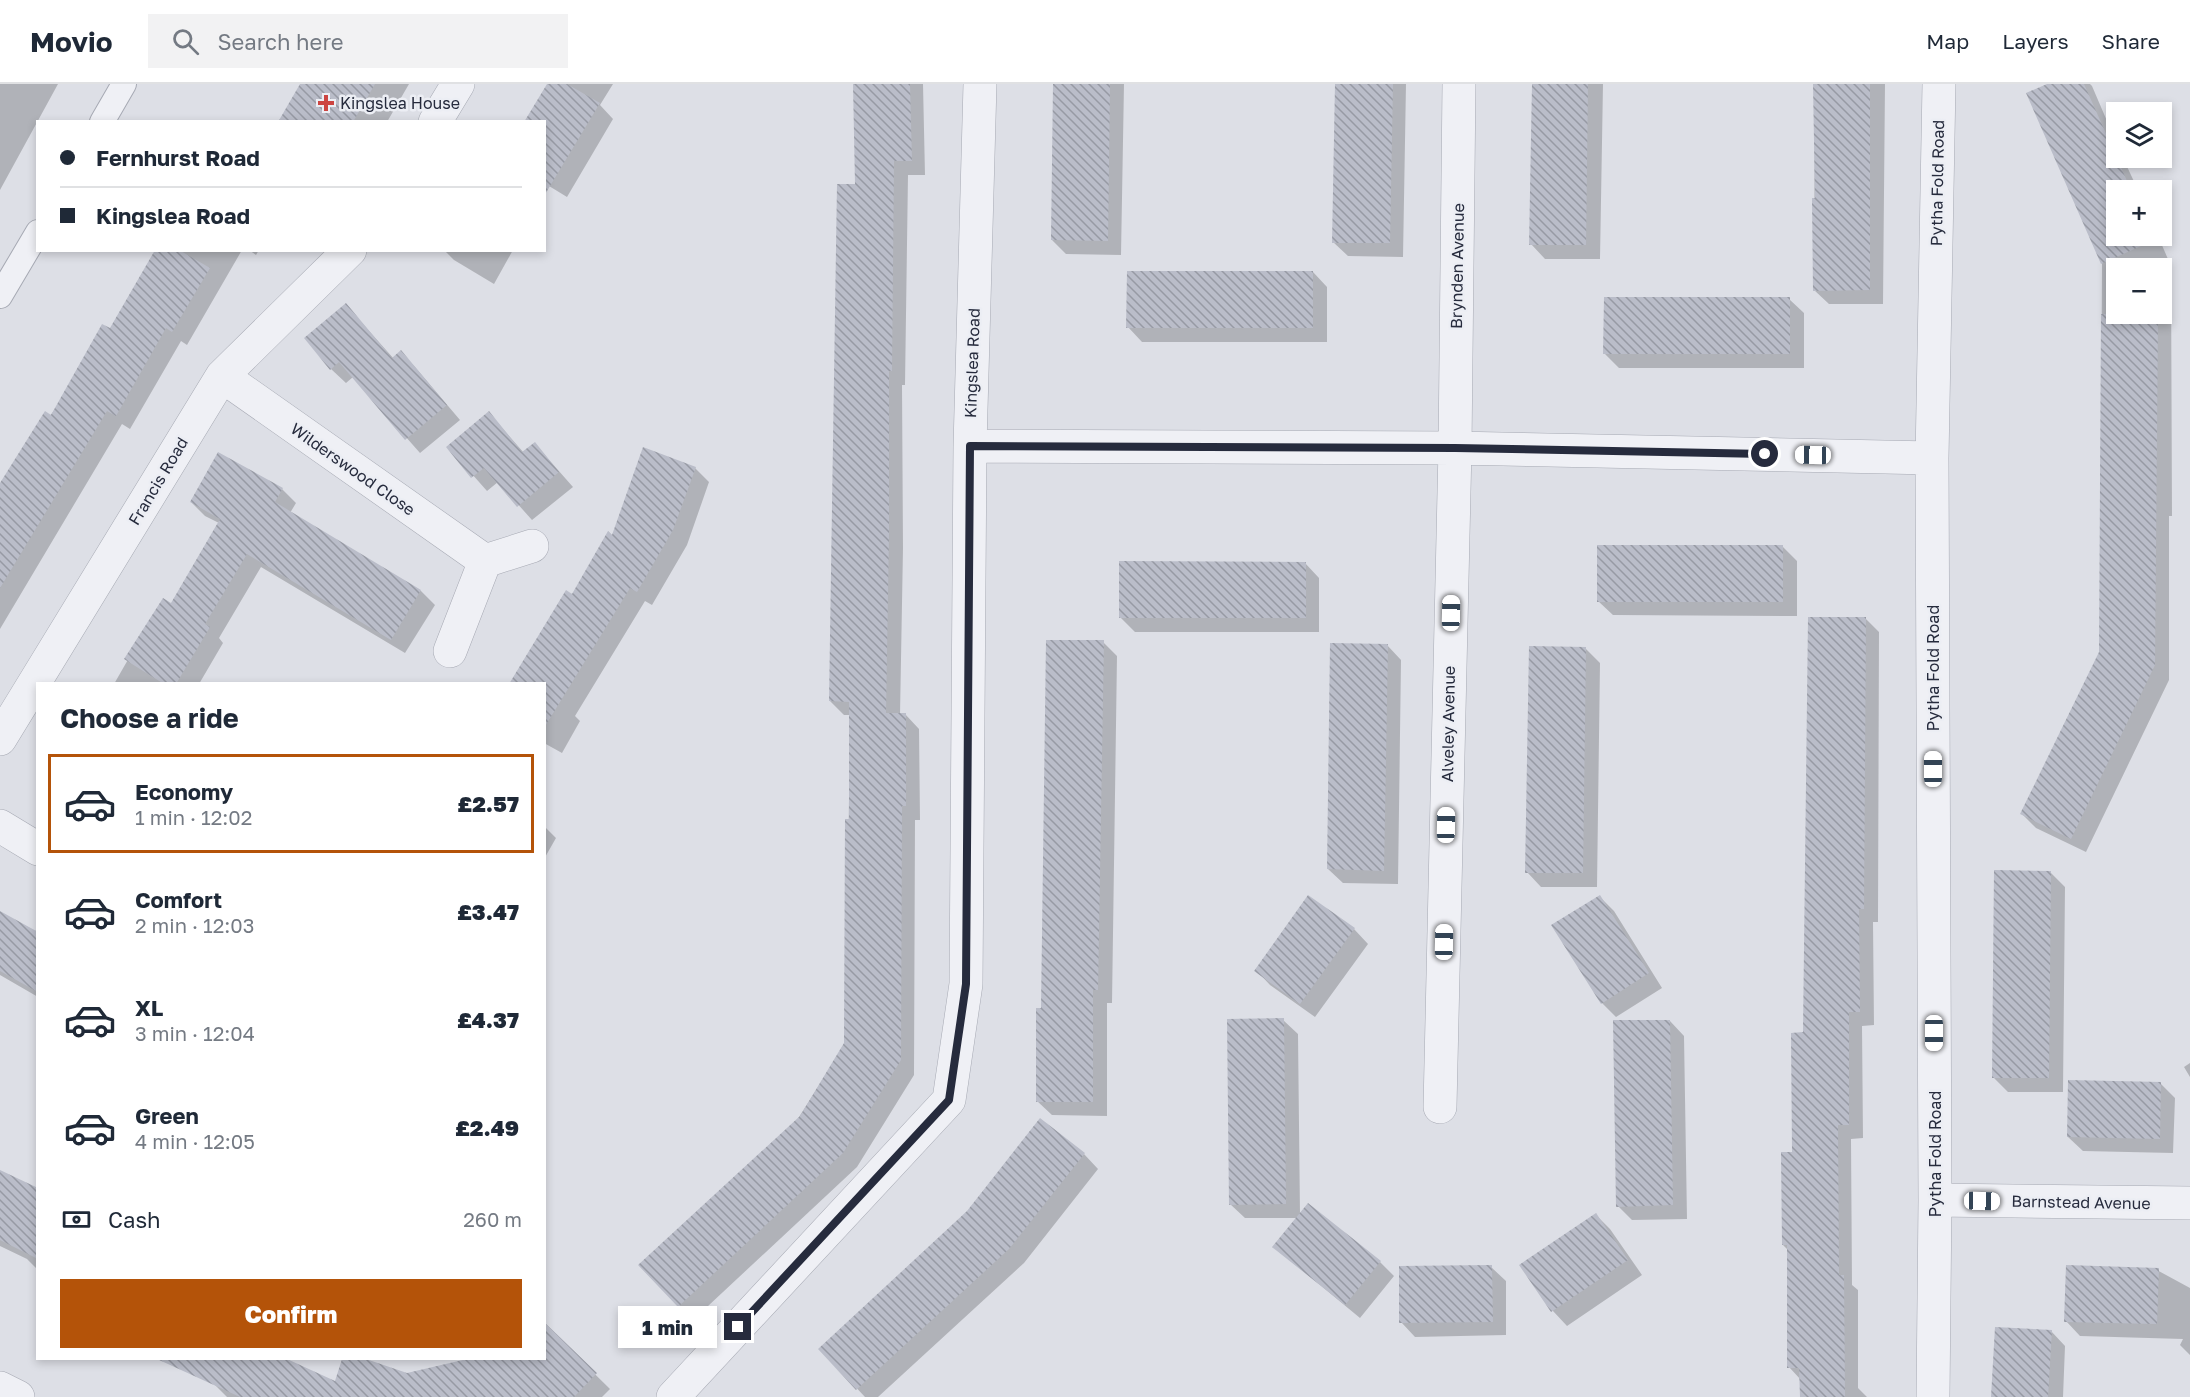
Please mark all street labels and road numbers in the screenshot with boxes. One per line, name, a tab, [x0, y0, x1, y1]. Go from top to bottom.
street label: Pytha Fold Road	[1926, 120, 1948, 246]
street label: Brynden Avenue	[1446, 203, 1468, 329]
street label: Kingslea Road	[960, 308, 984, 418]
street label: Wilderswood Close	[287, 419, 419, 519]
street label: Francis Road	[124, 433, 192, 529]
street label: Pytha Fold Road	[1923, 605, 1943, 731]
street label: Alveley Avenue	[1437, 666, 1459, 782]
street label: Pytha Fold Road	[1925, 1091, 1945, 1217]
street label: Barnstead Avenue	[2011, 1191, 2151, 1213]

